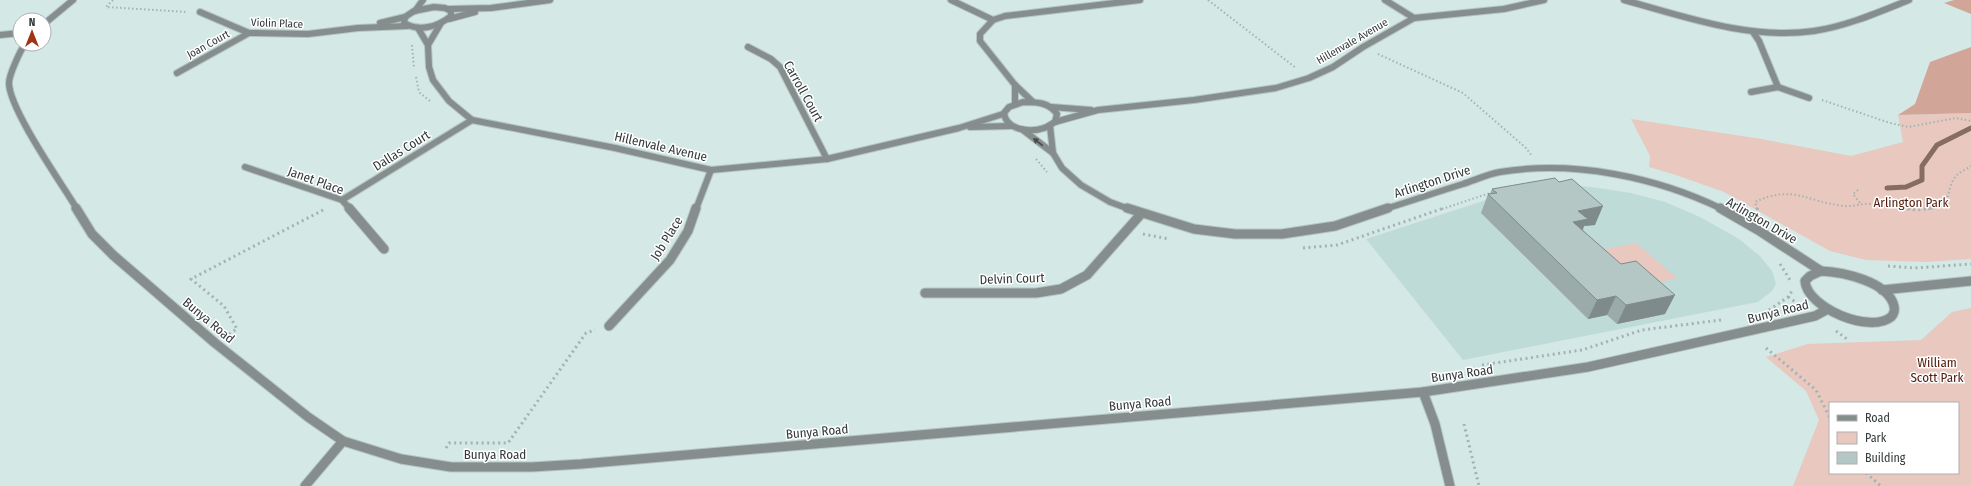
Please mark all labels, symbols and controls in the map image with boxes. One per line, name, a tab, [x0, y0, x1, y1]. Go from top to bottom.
north arrow	[12, 12, 52, 52]
text: N	[29, 16, 35, 29]
street label: Violin Place	[251, 16, 303, 31]
street label: Hillenvale Avenue	[1314, 16, 1390, 67]
street label: Joan Court	[185, 27, 232, 61]
street label: Carroll Court	[781, 58, 827, 125]
street label: Dallas Court	[370, 127, 433, 174]
street label: Hillenvale Avenue	[613, 129, 709, 164]
one-way arrow	[1033, 137, 1044, 146]
street label: Arlington Drive	[1392, 162, 1472, 201]
street label: Janet Place	[286, 163, 346, 198]
street label: Arlington Drive	[1724, 194, 1800, 247]
park label: Arlington Park	[1874, 195, 1949, 210]
street label: Job Place	[647, 214, 686, 263]
street label: Delvin Court	[979, 270, 1046, 287]
street label: Bunya Road	[180, 294, 238, 346]
street label: Bunya Road	[1746, 297, 1810, 326]
park label: William Scott Park	[1910, 355, 1965, 385]
street label: Bunya Road	[1430, 362, 1494, 385]
street label: Bunya Road	[1108, 393, 1172, 414]
legend	[1829, 402, 1959, 474]
text: Road	[1865, 411, 1890, 425]
street label: Bunya Road	[785, 421, 849, 442]
text: Park	[1865, 431, 1887, 445]
street label: Bunya Road	[464, 447, 526, 462]
text: Building	[1865, 451, 1906, 465]

